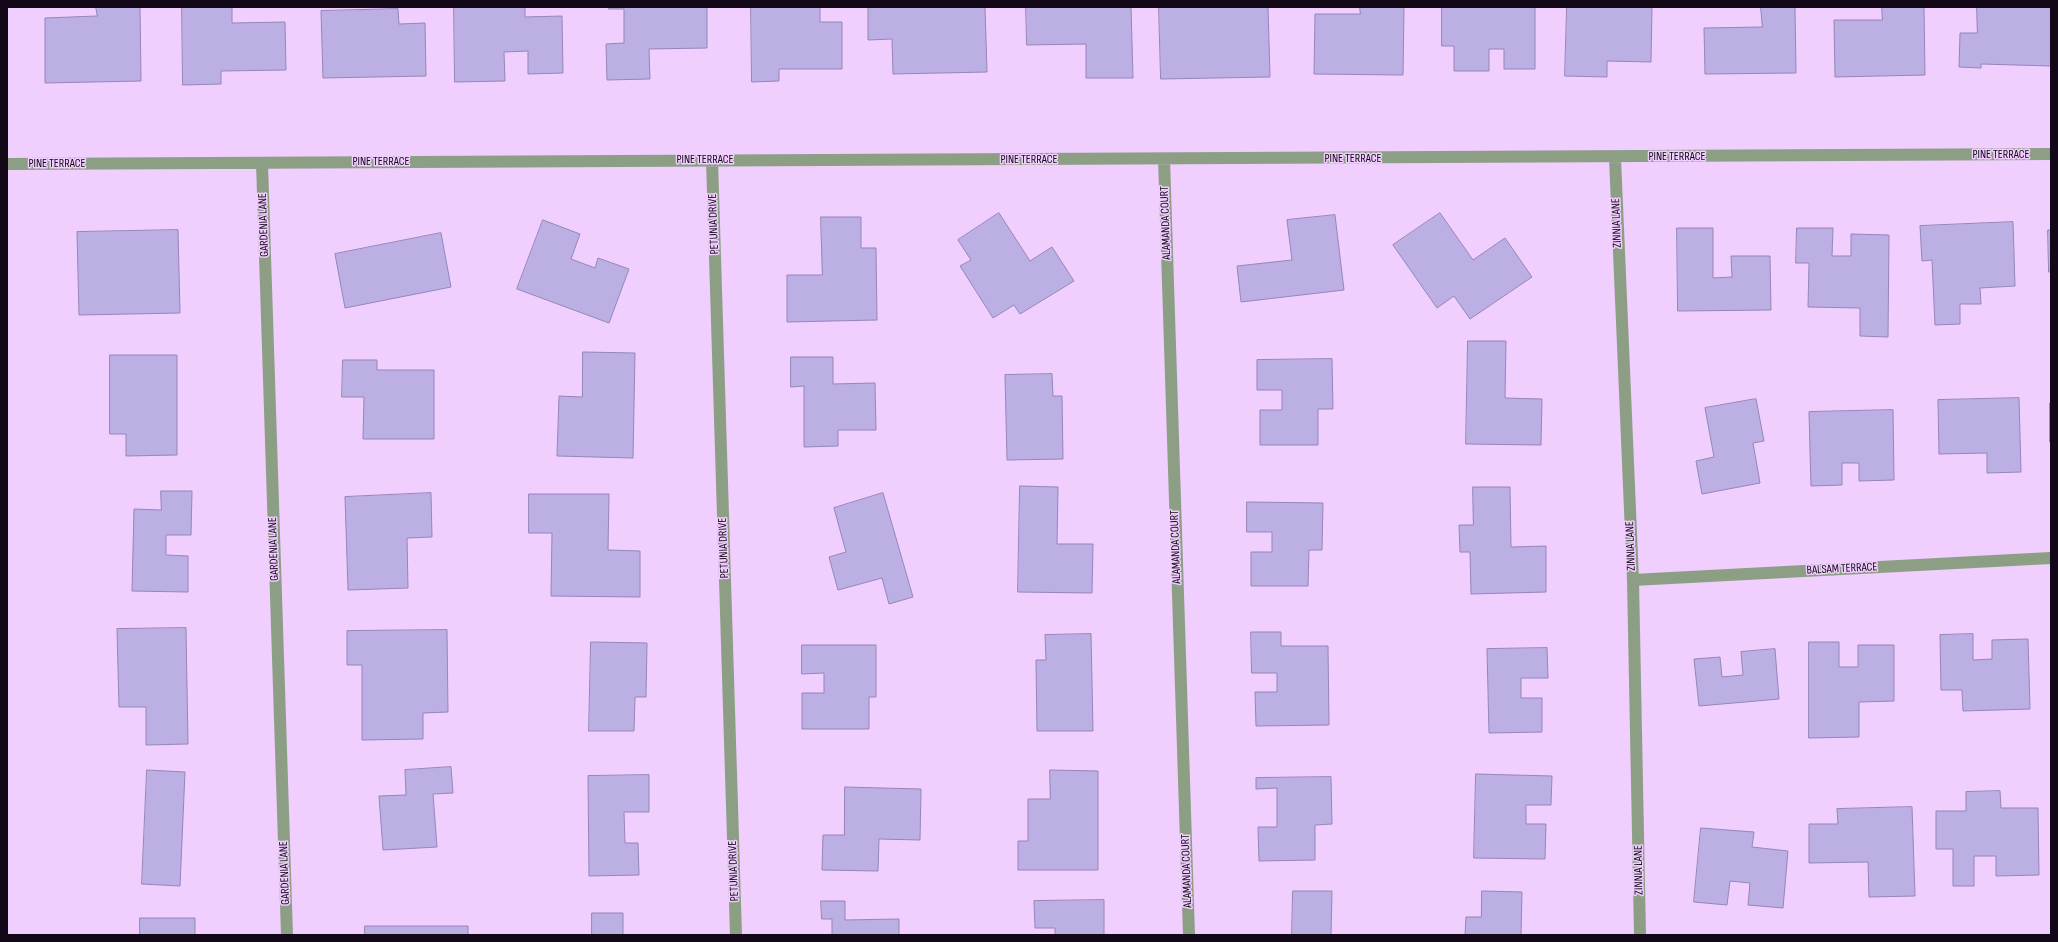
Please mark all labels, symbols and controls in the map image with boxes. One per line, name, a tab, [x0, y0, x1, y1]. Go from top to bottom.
street label: PINE TERRACE	[1972, 148, 2030, 162]
street label: PINE TERRACE	[1648, 150, 1706, 164]
street label: PINE TERRACE	[1324, 152, 1382, 166]
street label: PINE TERRACE	[676, 153, 734, 167]
street label: PINE TERRACE	[1000, 153, 1058, 167]
street label: PINE TERRACE	[352, 155, 410, 169]
street label: PINE TERRACE	[28, 157, 86, 171]
street label: ALAMANDA COURT	[1158, 186, 1174, 260]
street label: GARDENIA LANE	[256, 193, 272, 257]
street label: PETUNIA DRIVE	[706, 193, 722, 255]
street label: ZINNIA LANE	[1609, 198, 1625, 248]
street label: ALAMANDA COURT	[1168, 510, 1184, 584]
street label: GARDENIA LANE	[266, 517, 282, 581]
street label: PETUNIA DRIVE	[716, 517, 732, 579]
street label: ZINNIA LANE	[1623, 521, 1639, 571]
street label: BALSAM TERRACE	[1806, 560, 1878, 578]
street label: ALAMANDA COURT	[1179, 834, 1195, 908]
street label: PETUNIA DRIVE	[726, 840, 742, 902]
street label: GARDENIA LANE	[277, 841, 293, 905]
street label: ZINNIA LANE	[1631, 845, 1647, 895]

